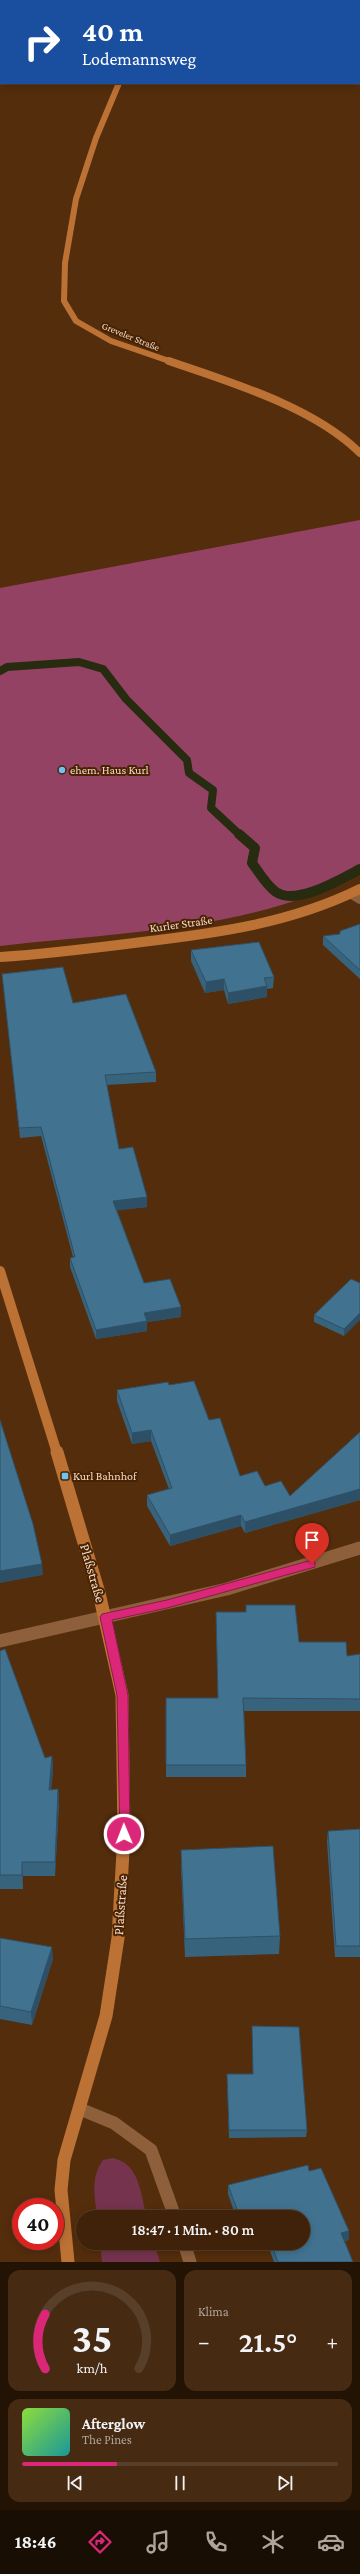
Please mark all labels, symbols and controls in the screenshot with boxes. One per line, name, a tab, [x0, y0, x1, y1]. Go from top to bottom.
icon: right	[16, 16, 68, 68]
text: 40 m	[82, 16, 143, 47]
text: Lodemannsweg	[82, 49, 196, 69]
street label: Greveler Straße	[100, 320, 162, 353]
place label: ehem. Haus Kurl	[70, 763, 149, 777]
marker: ehem. Haus Kurl	[57, 765, 67, 775]
street label: Kurler Straße	[149, 913, 213, 935]
place label: Kurl Bahnhof	[73, 1469, 138, 1483]
marker: Kurl Bahnhof	[60, 1471, 70, 1481]
pin	[295, 1523, 329, 1564]
icon: arrive	[301, 1529, 323, 1551]
street label: Plaßstraße	[77, 1542, 109, 1604]
position arrow	[103, 1813, 145, 1855]
street label: Plaßstraße	[110, 1874, 130, 1936]
speed limit sign: 40	[12, 2198, 64, 2250]
text: 18:47 · 1 Min. · 80 m	[132, 2222, 254, 2238]
text: Klima	[198, 2304, 229, 2319]
text: 35	[72, 2314, 112, 2360]
text: 21.5°	[239, 2325, 297, 2358]
text: −	[198, 2329, 210, 2354]
text: +	[326, 2329, 338, 2354]
text: km/h	[77, 2359, 108, 2375]
text: Afterglow	[82, 2416, 145, 2432]
text: The Pines	[82, 2432, 132, 2447]
icon: previous	[64, 2472, 86, 2494]
icon: pause	[169, 2472, 191, 2494]
icon: next	[274, 2472, 296, 2494]
icon: directions	[86, 2528, 114, 2556]
icon: music	[144, 2528, 172, 2556]
icon: phone	[202, 2528, 230, 2556]
icon: climate	[259, 2528, 287, 2556]
icon: car	[317, 2528, 345, 2556]
text: 18:46	[15, 2532, 57, 2552]

